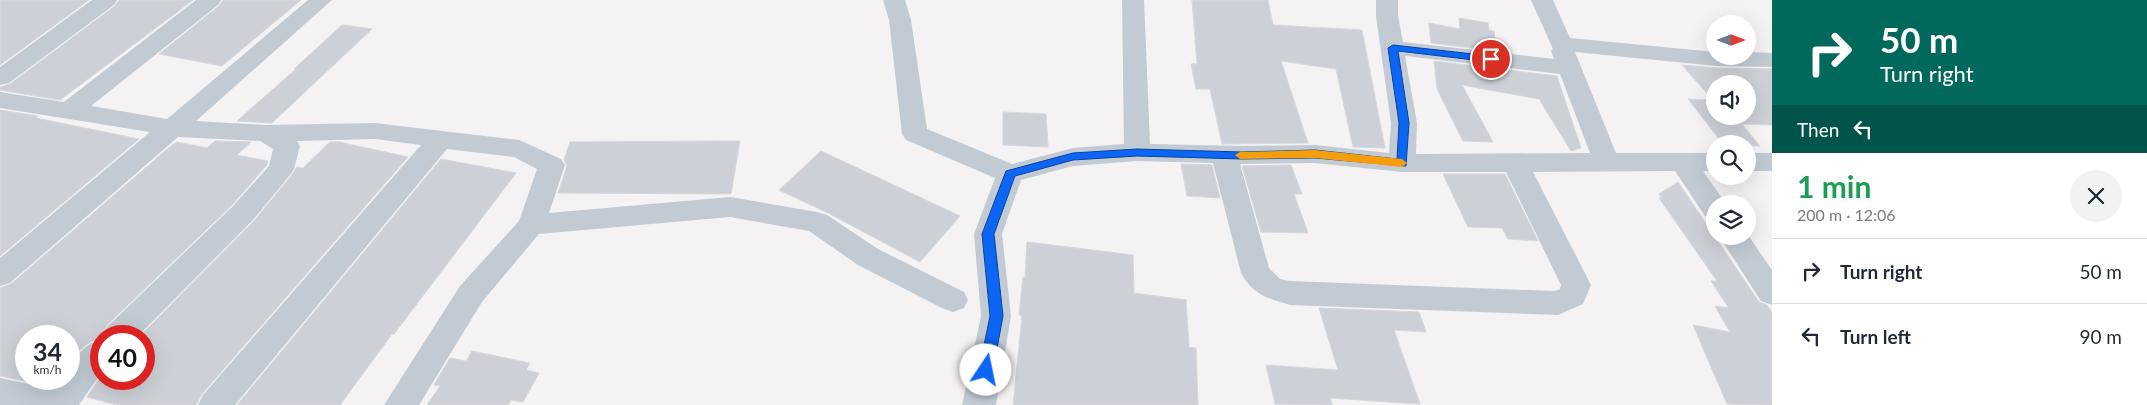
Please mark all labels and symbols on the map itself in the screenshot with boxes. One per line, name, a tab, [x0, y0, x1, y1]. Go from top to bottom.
north arrow	[1706, 15, 1756, 65]
pin	[1470, 38, 1512, 80]
speed limit sign: 40	[90, 325, 155, 390]
position arrow	[959, 343, 1011, 395]

